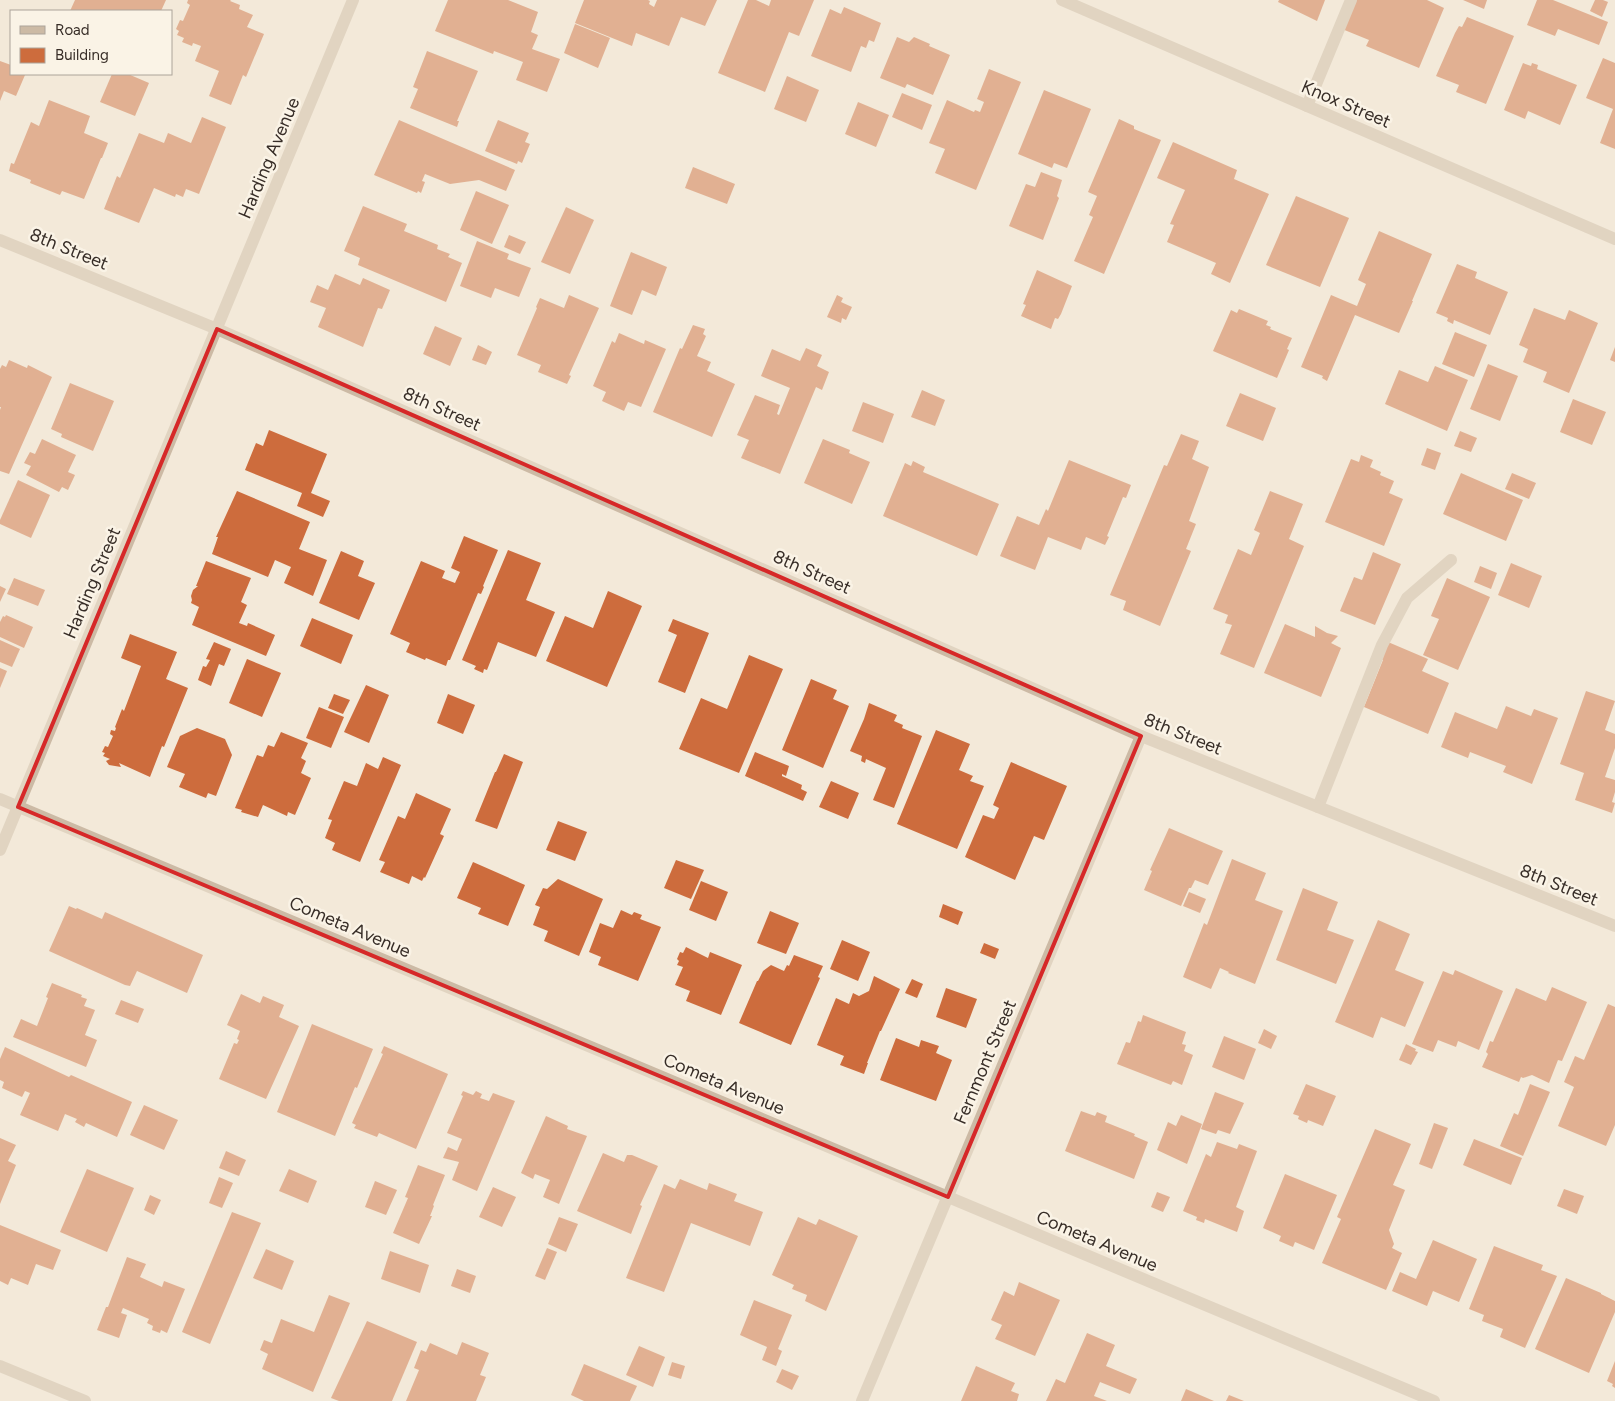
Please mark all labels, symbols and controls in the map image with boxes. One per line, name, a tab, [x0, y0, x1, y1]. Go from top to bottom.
legend	[10, 10, 172, 75]
text: Road	[55, 21, 90, 39]
text: Building	[55, 46, 109, 64]
street label: Knox Street	[1298, 75, 1394, 133]
street label: Harding Avenue	[234, 94, 304, 222]
street label: 8th Street	[27, 223, 112, 275]
street label: 8th Street	[400, 382, 484, 436]
street label: Harding Street	[59, 524, 125, 642]
street label: 8th Street	[770, 545, 854, 599]
street label: 8th Street	[1141, 708, 1226, 760]
street label: 8th Street	[1517, 859, 1602, 911]
street label: Cometa Avenue	[286, 892, 414, 963]
street label: Fernmont Street	[949, 996, 1021, 1128]
street label: Cometa Avenue	[660, 1049, 788, 1120]
street label: Cometa Avenue	[1033, 1206, 1161, 1277]

